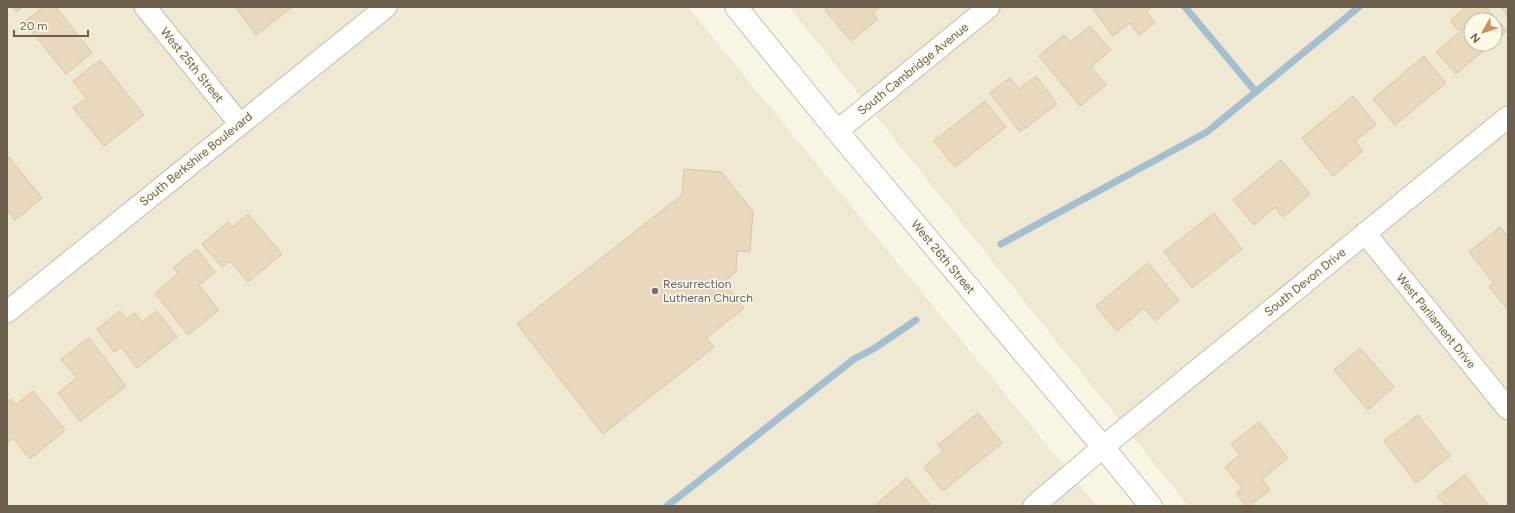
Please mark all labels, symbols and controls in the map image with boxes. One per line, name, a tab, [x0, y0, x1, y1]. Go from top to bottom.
scale bar	[14, 12, 88, 38]
north arrow	[1463, 12, 1503, 52]
text: 20 m	[20, 19, 48, 33]
street label: South Cambridge Avenue	[855, 20, 971, 118]
street label: West 25th Street	[158, 25, 227, 106]
text: N	[1468, 31, 1483, 45]
street label: South Berkshire Boulevard	[137, 109, 255, 209]
street label: West 26th Street	[908, 217, 978, 297]
street label: South Devon Drive	[1262, 245, 1349, 319]
street label: West Parliament Drive	[1393, 271, 1479, 372]
place label: Resurrection Lutheran Church	[663, 277, 753, 305]
marker: Resurrection Lutheran Church	[650, 286, 660, 296]

